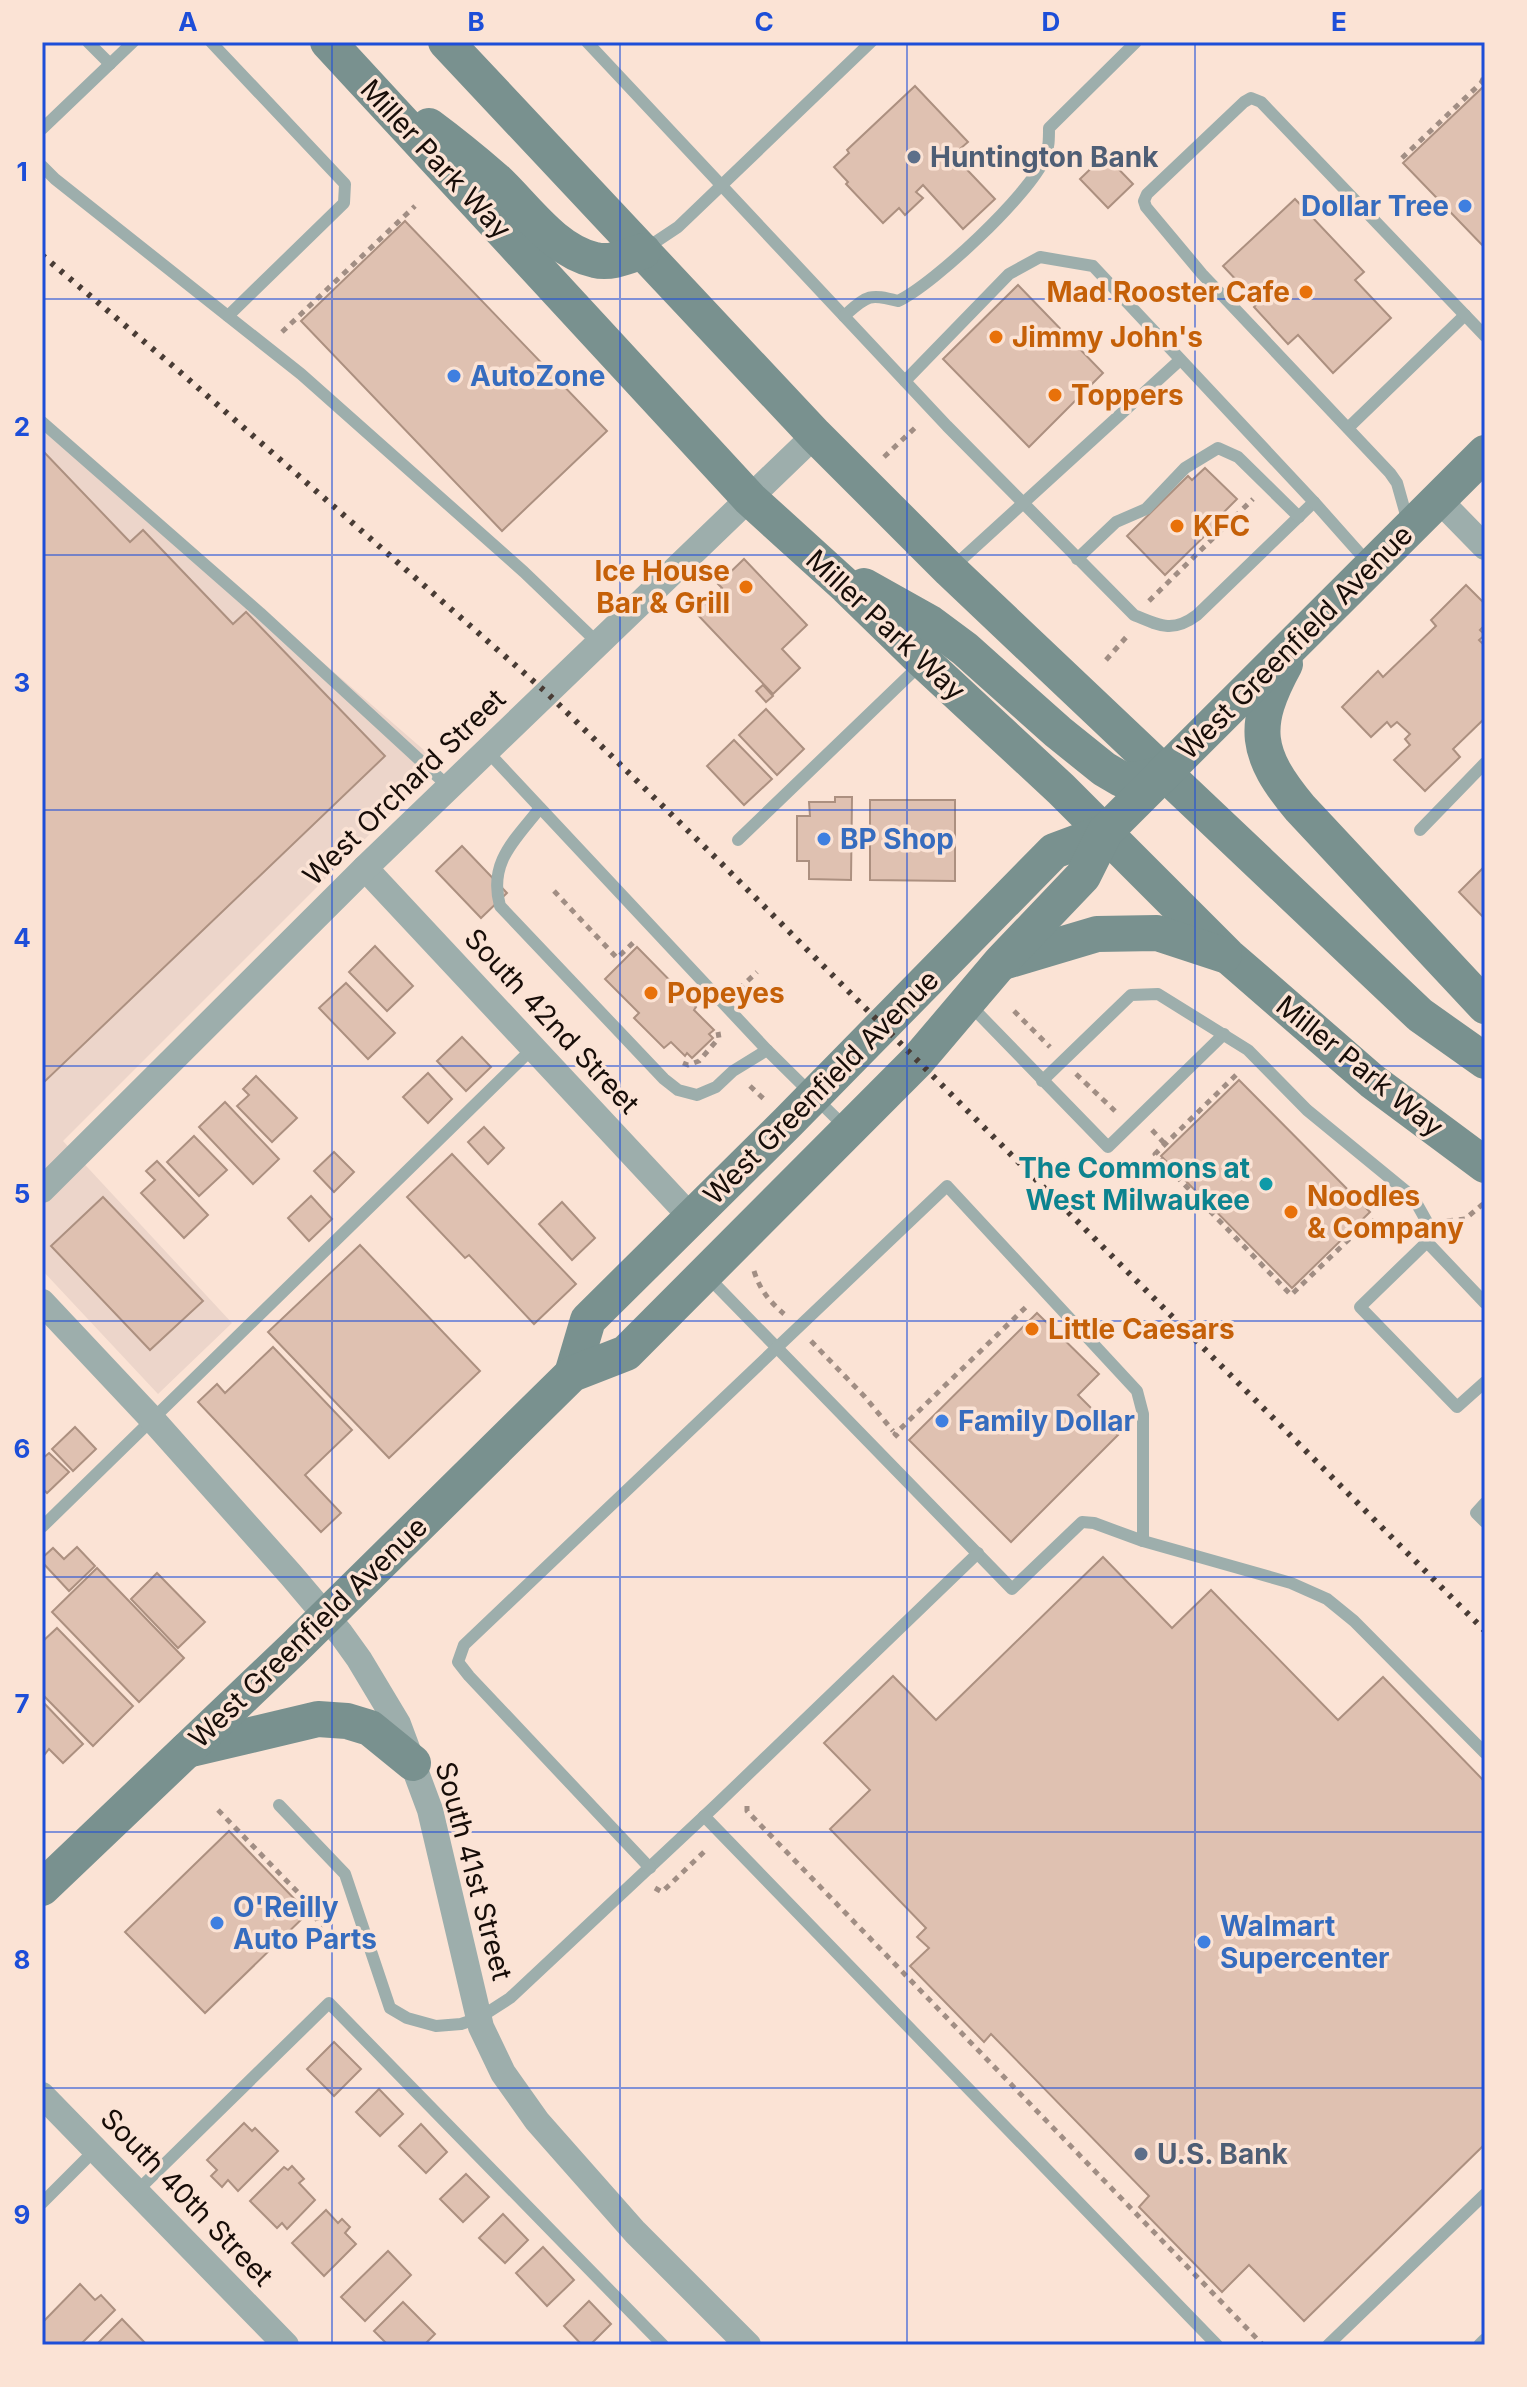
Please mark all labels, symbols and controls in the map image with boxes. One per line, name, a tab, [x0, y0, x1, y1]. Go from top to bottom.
text: A	[178, 6, 198, 37]
text: B	[467, 6, 485, 37]
text: C	[754, 6, 774, 37]
text: D	[1042, 6, 1060, 37]
text: E	[1331, 6, 1347, 37]
street label: Miller Park Way	[354, 72, 518, 246]
place label: Huntington Bank	[930, 140, 1159, 174]
marker: Huntington Bank	[905, 148, 923, 166]
text: 1	[16, 156, 28, 187]
place label: Dollar Tree	[1301, 189, 1449, 223]
marker: Dollar Tree	[1456, 197, 1474, 215]
place label: Mad Rooster Cafe	[1046, 275, 1290, 309]
marker: Mad Rooster Cafe	[1297, 283, 1315, 301]
place label: Jimmy John's	[1012, 320, 1203, 354]
marker: Jimmy John's	[987, 328, 1005, 346]
place label: AutoZone	[470, 359, 605, 393]
marker: AutoZone	[445, 367, 463, 385]
place label: Toppers	[1071, 378, 1184, 412]
marker: Toppers	[1046, 386, 1064, 404]
text: 2	[14, 411, 30, 442]
place label: KFC	[1193, 509, 1250, 543]
marker: KFC	[1168, 517, 1186, 535]
street label: West Greenfield Avenue	[1171, 518, 1419, 766]
street label: Miller Park Way	[799, 543, 973, 707]
place label: Ice House Bar & Grill	[594, 554, 730, 620]
marker: Ice House Bar & Grill	[737, 578, 755, 596]
text: 3	[14, 667, 30, 698]
street label: West Orchard Street	[296, 682, 512, 892]
place label: BP Shop	[840, 822, 954, 856]
marker: BP Shop	[815, 830, 833, 848]
street label: South 42nd Street	[458, 921, 646, 1121]
text: 4	[13, 922, 31, 953]
street label: West Greenfield Avenue	[697, 963, 945, 1211]
place label: Popeyes	[667, 976, 785, 1010]
marker: Popeyes	[642, 984, 660, 1002]
street label: Miller Park Way	[1269, 988, 1451, 1144]
place label: The Commons at West Milwaukee	[1018, 1151, 1250, 1217]
marker: The Commons at West Milwaukee	[1257, 1175, 1275, 1193]
text: 5	[14, 1178, 30, 1209]
place label: Noodles & Company	[1307, 1179, 1464, 1245]
marker: Noodles & Company	[1282, 1203, 1300, 1221]
place label: Little Caesars	[1048, 1312, 1235, 1346]
marker: Little Caesars	[1023, 1320, 1041, 1338]
place label: Family Dollar	[958, 1404, 1135, 1438]
marker: Family Dollar	[933, 1412, 951, 1430]
text: 6	[14, 1433, 30, 1464]
street label: West Greenfield Avenue	[182, 1509, 434, 1755]
text: 7	[14, 1688, 30, 1719]
street label: South 41st Street	[429, 1758, 519, 1984]
place label: O'Reilly Auto Parts	[233, 1890, 377, 1956]
place label: Walmart Supercenter	[1220, 1909, 1389, 1975]
marker: O'Reilly Auto Parts	[208, 1914, 226, 1932]
marker: Walmart Supercenter	[1195, 1933, 1213, 1951]
text: 8	[14, 1944, 30, 1975]
street label: South 40th Street	[94, 2101, 280, 2293]
place label: U.S. Bank	[1157, 2137, 1289, 2171]
marker: U.S. Bank	[1132, 2145, 1150, 2163]
text: 9	[14, 2199, 30, 2230]

